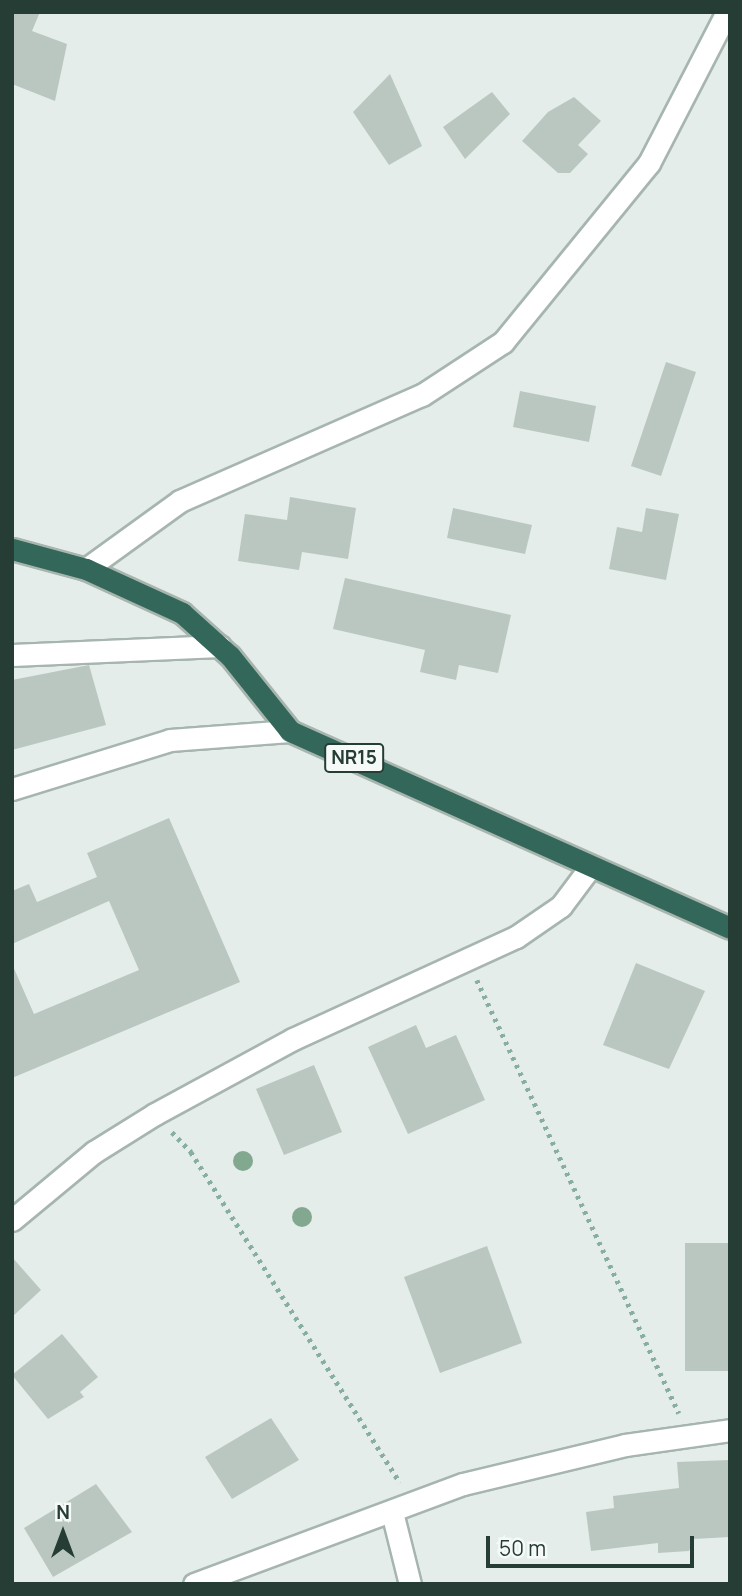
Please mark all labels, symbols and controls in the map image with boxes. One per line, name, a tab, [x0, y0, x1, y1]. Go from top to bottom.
road number: NR15	[322, 743, 386, 774]
north arrow	[28, 1498, 98, 1568]
text: N	[56, 1499, 70, 1525]
scale bar	[490, 1522, 698, 1566]
text: 50 m	[499, 1534, 546, 1562]

